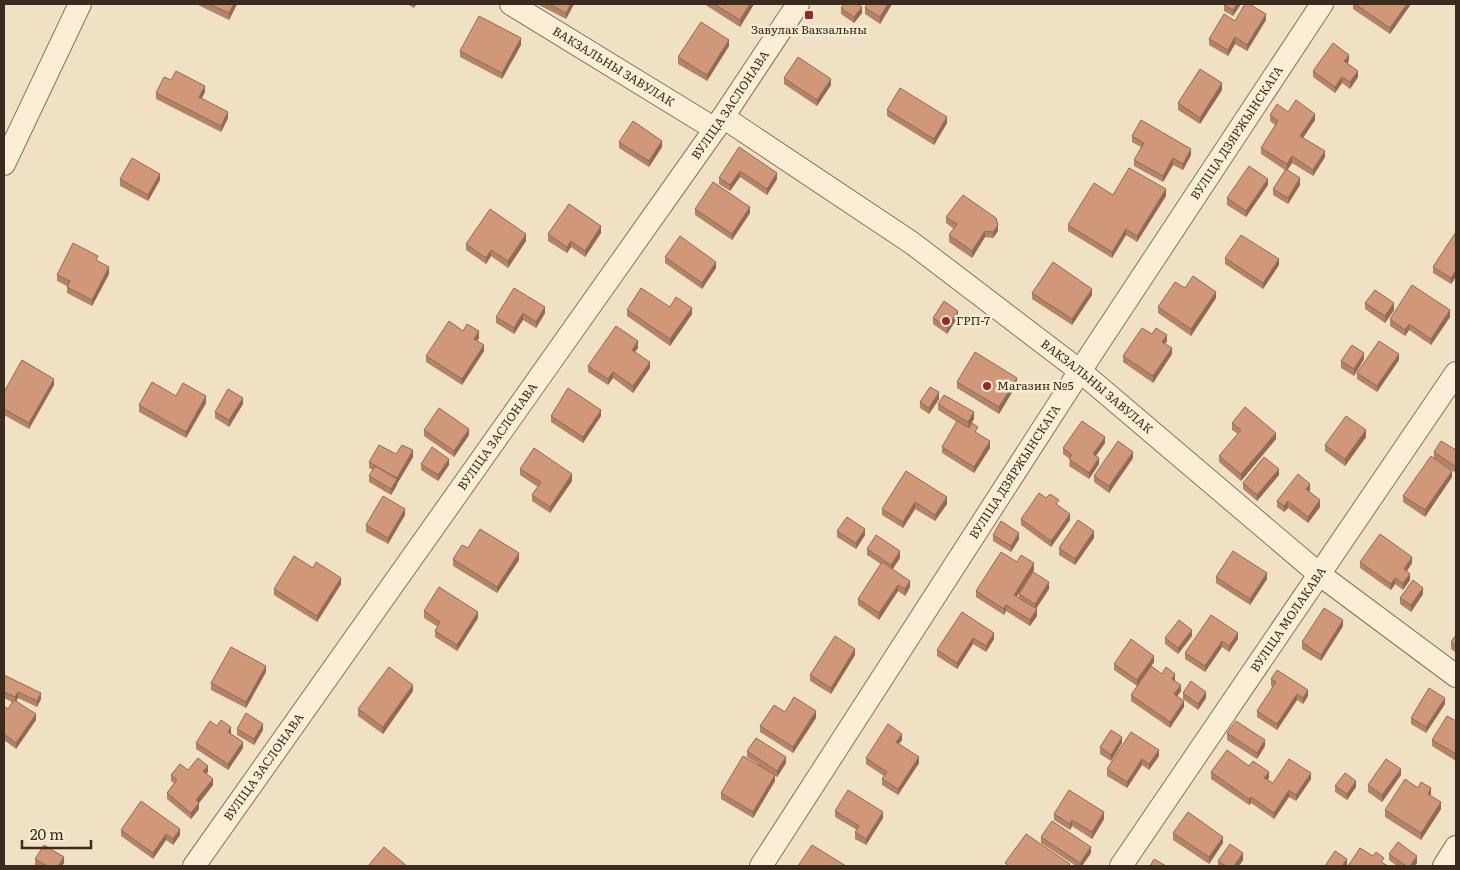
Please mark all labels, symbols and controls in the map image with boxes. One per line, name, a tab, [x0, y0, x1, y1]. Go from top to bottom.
marker: Завулак Вакзальны	[803, 9, 815, 21]
place label: Завулак Вакзальны	[751, 20, 867, 38]
street label: ВАКЗАЛЬНЫ ЗАВУЛАК	[549, 22, 679, 110]
street label: ВУЛІЦА ЗАСЛОНАВА	[686, 46, 773, 163]
street label: ВУЛІЦА ДЗЯРЖЫНСКАГА	[1185, 62, 1287, 203]
place label: ГРП-7	[956, 311, 990, 329]
marker: ГРП-7	[940, 315, 952, 327]
street label: ВАКЗАЛЬНЫ ЗАВУЛАК	[1037, 334, 1157, 437]
place label: Магазин №5	[997, 376, 1074, 394]
street label: ВУЛІЦА ЗАСЛОНАВА	[452, 378, 541, 493]
marker: Магазин №5	[981, 380, 993, 392]
street label: ВУЛІЦА ДЗЯРЖЫНСКАГА	[964, 400, 1064, 542]
street label: ВУЛІЦА МОЛАКАВА	[1245, 563, 1330, 675]
street label: ВУЛІЦА ЗАСЛОНАВА	[219, 709, 307, 824]
scale bar	[22, 818, 91, 850]
text: 20 m	[30, 822, 64, 845]

